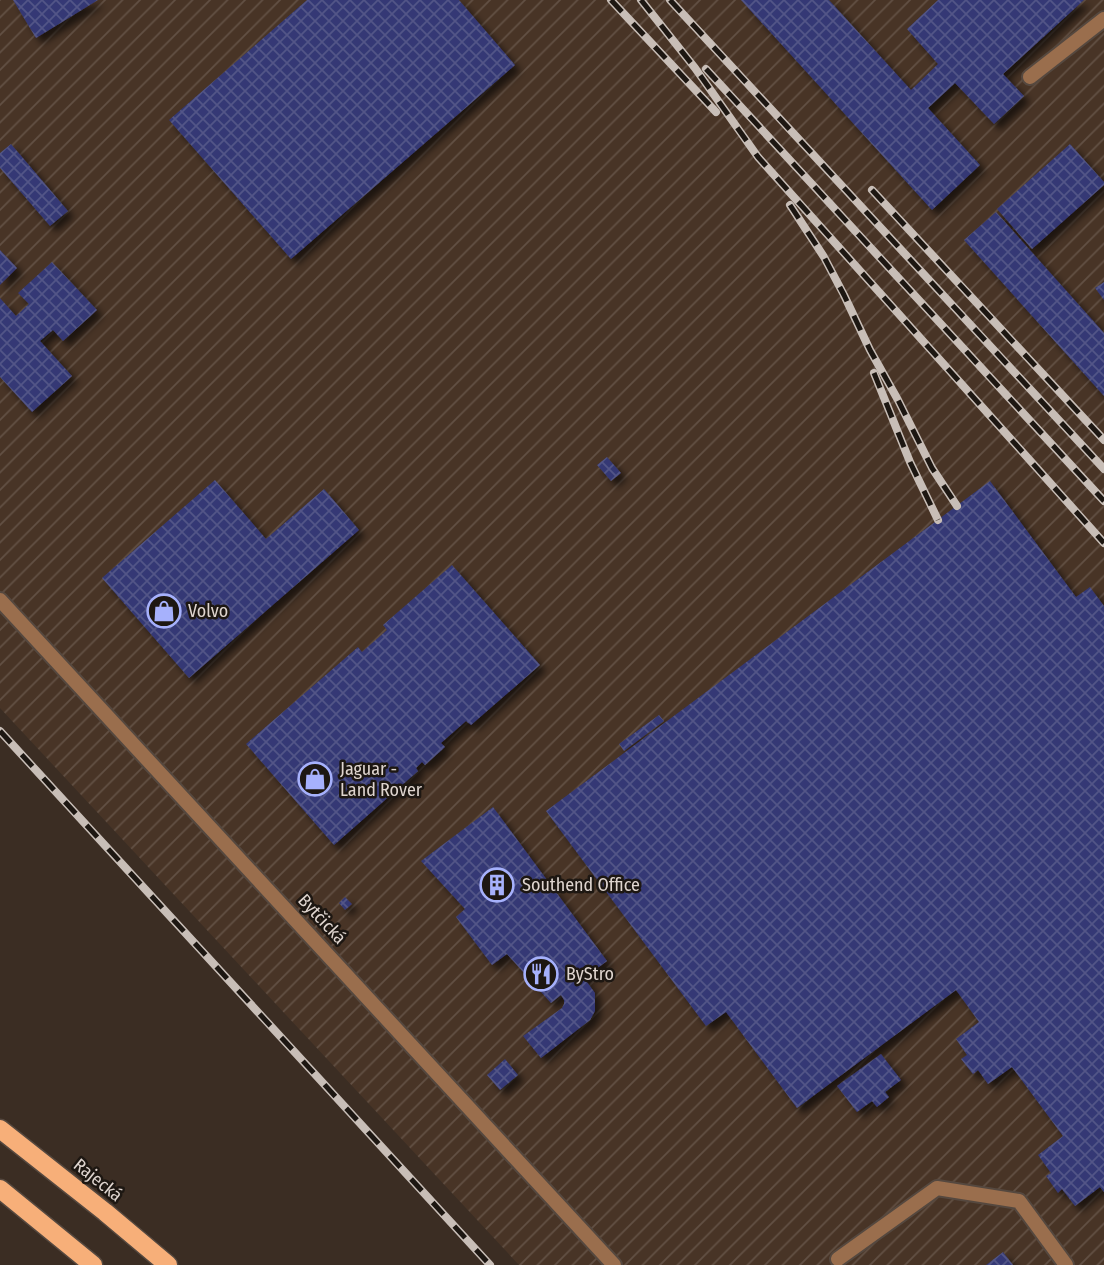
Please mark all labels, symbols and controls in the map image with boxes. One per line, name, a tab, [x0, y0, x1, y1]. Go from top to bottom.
shop icon: Volvo	[145, 592, 183, 630]
place label: Volvo	[188, 600, 228, 622]
place label: Jaguar - Land Rover	[340, 758, 423, 801]
shop icon: Jaguar - Land Rover	[296, 760, 334, 798]
building icon: Southend Office	[478, 866, 516, 904]
place label: Southend Office	[522, 874, 640, 896]
street label: Bytčická	[293, 889, 351, 949]
restaurant icon: ByStro	[522, 955, 560, 993]
place label: ByStro	[566, 963, 614, 985]
street label: Rajecká	[69, 1154, 127, 1206]

